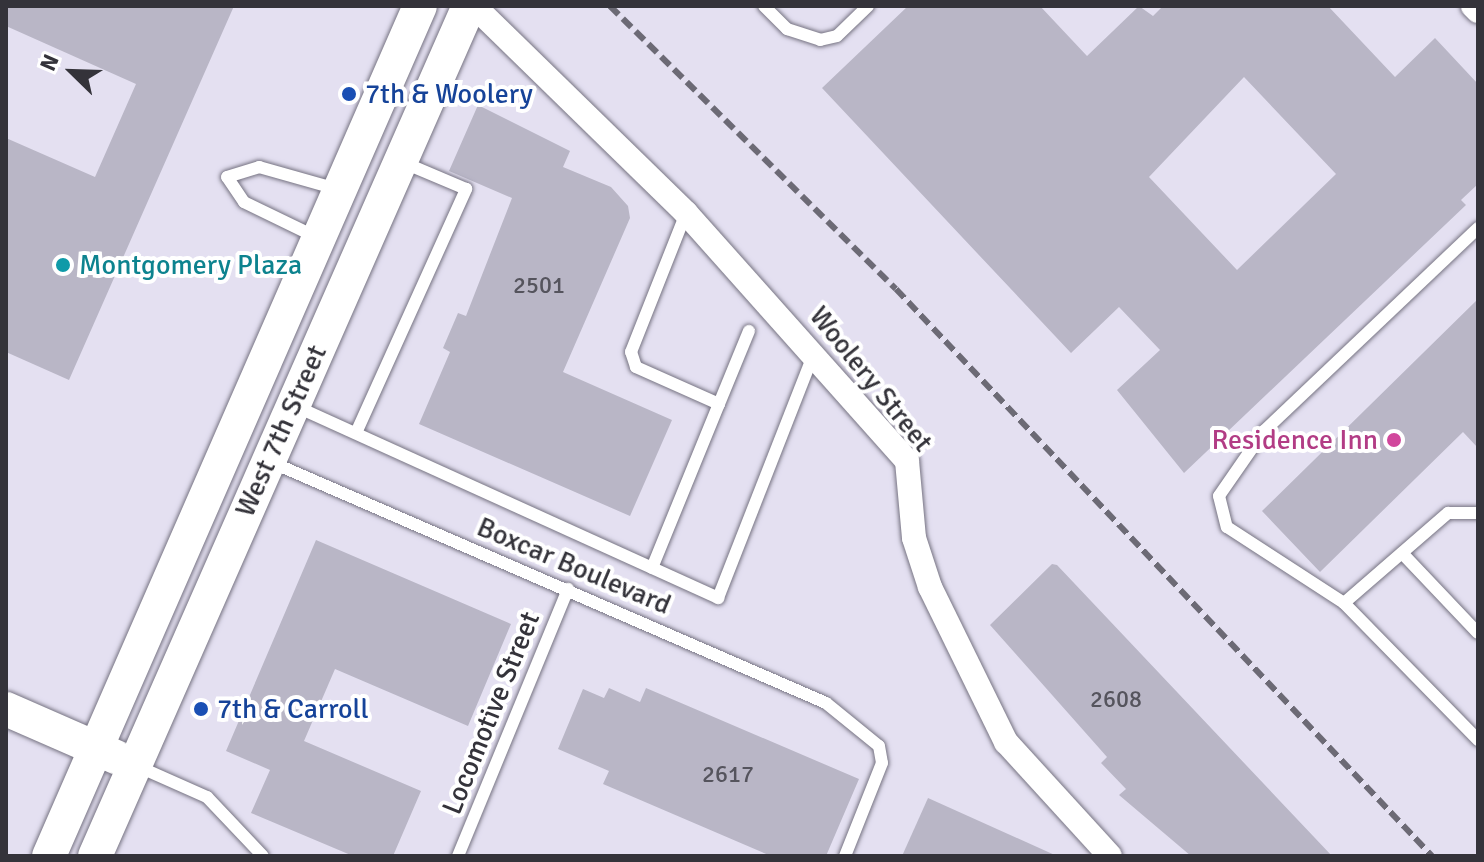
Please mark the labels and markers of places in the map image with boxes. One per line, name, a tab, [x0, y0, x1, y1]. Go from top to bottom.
place label: 7th & Woolery	[365, 77, 533, 111]
marker: 7th & Woolery	[340, 85, 358, 103]
place label: Montgomery Plaza	[79, 248, 302, 282]
marker: Montgomery Plaza	[54, 256, 72, 274]
place label: Residence Inn	[1212, 423, 1378, 457]
marker: Residence Inn	[1385, 431, 1403, 449]
place label: 7th & Carroll	[217, 692, 369, 726]
marker: 7th & Carroll	[192, 700, 210, 718]

